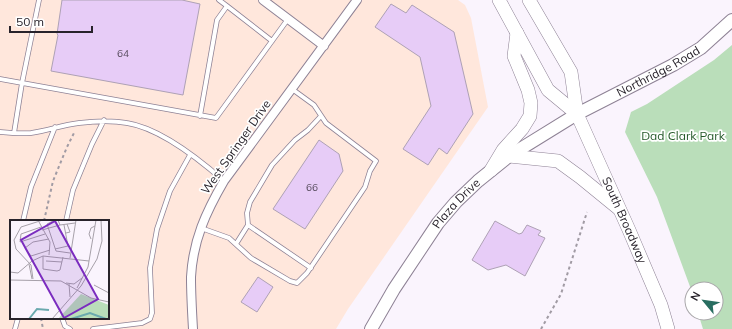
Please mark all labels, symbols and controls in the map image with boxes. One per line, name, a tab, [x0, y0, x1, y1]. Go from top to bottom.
scale bar	[10, 8, 92, 34]
text: 50 m	[16, 14, 44, 29]
street label: Northridge Road	[614, 42, 702, 100]
house number: 64	[117, 47, 129, 60]
street label: West Springer Drive	[197, 97, 274, 197]
park label: Dad Clark Park	[641, 128, 726, 143]
street label: South Broadway	[599, 174, 651, 266]
street label: Plaza Drive	[428, 175, 483, 231]
house number: 66	[306, 181, 318, 194]
inset map	[10, 220, 109, 319]
north arrow	[684, 281, 724, 321]
text: N	[687, 289, 703, 303]

